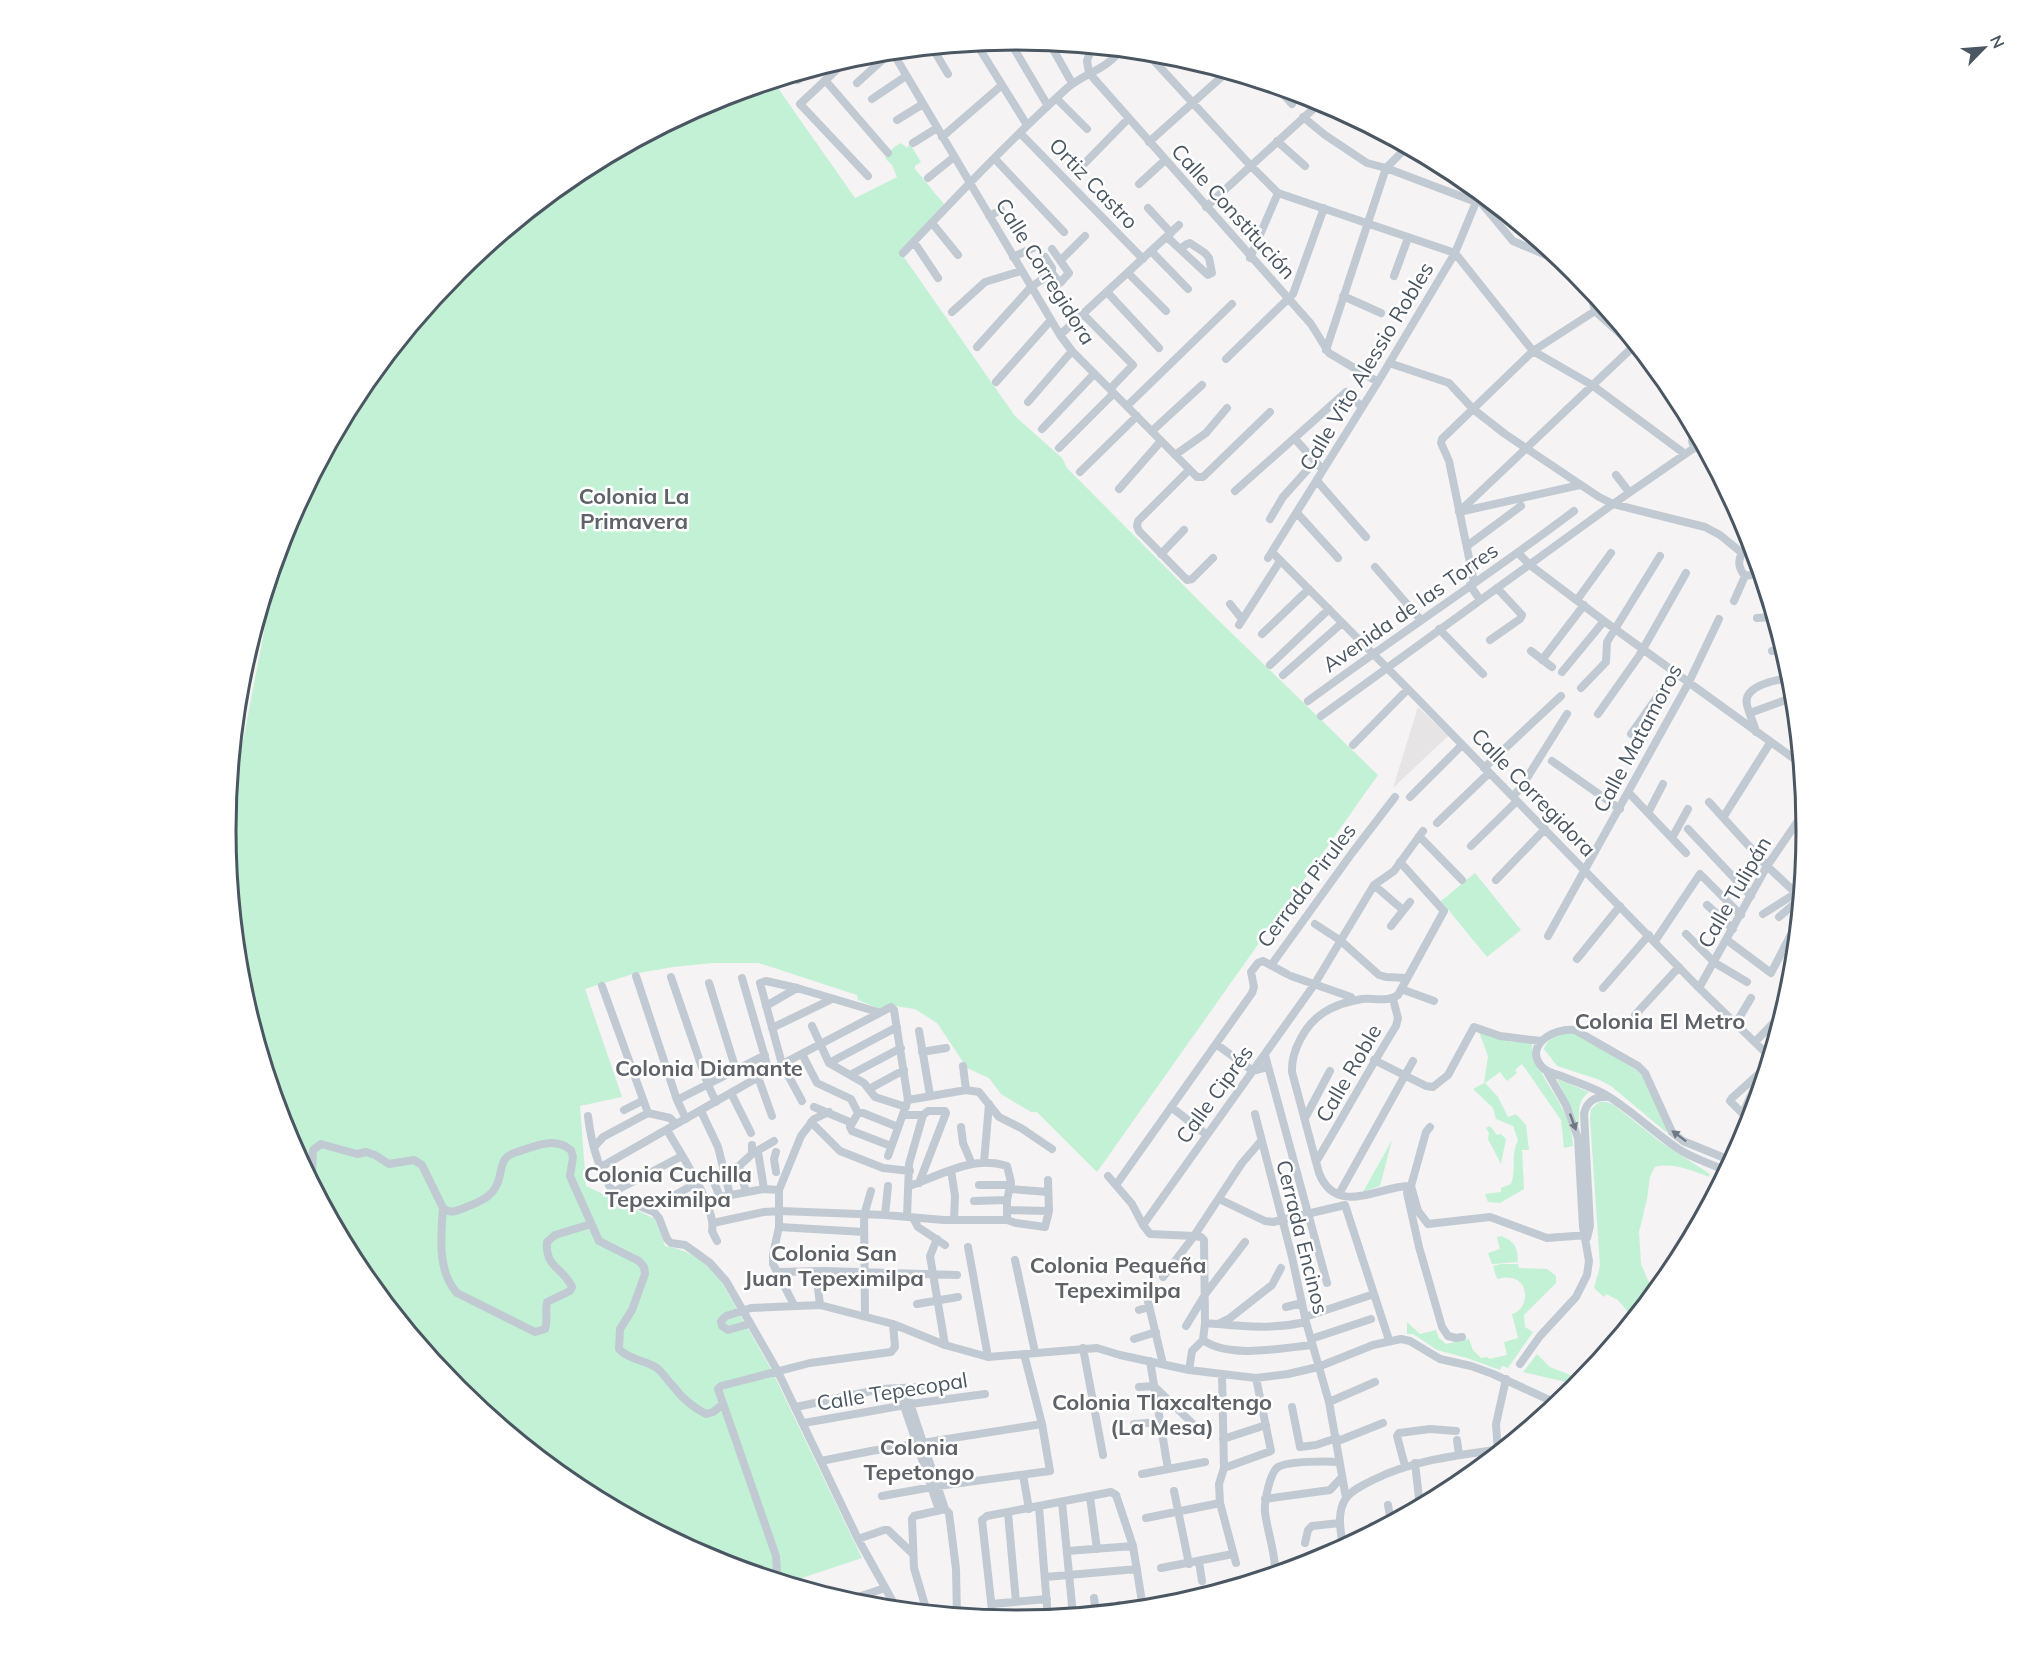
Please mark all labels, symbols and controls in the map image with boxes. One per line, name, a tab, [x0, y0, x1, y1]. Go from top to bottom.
north arrow	[1954, 18, 2014, 78]
text: N	[1986, 32, 2009, 51]
street label: Ortiz Castro	[1044, 132, 1144, 234]
street label: Calle Constitución	[1166, 138, 1302, 284]
street label: Calle Corregidora	[990, 193, 1102, 349]
street label: Calle Vito Alessio Robles	[1293, 257, 1439, 475]
district label: Colonia La Primavera	[579, 482, 689, 535]
street label: Avenida de las Torres	[1317, 537, 1503, 677]
street label: Calle Matamoros	[1587, 659, 1687, 817]
street label: Calle Corregidora	[1466, 723, 1602, 861]
street label: Cerrada Pirules	[1251, 818, 1361, 952]
street label: Calle Tulipán	[1692, 832, 1776, 952]
district label: Colonia El Metro	[1575, 1007, 1745, 1035]
street label: Calle Roble	[1310, 1019, 1386, 1127]
street label: Calle Ciprés	[1170, 1040, 1258, 1148]
district label: Colonia Diamante	[615, 1054, 803, 1082]
one-way arrow	[1568, 1114, 1578, 1132]
one-way arrow	[1672, 1130, 1688, 1142]
street label: Cerrada Encinos	[1271, 1157, 1335, 1317]
district label: Colonia Cuchilla Tepeximilpa	[584, 1160, 752, 1213]
district label: Colonia San Juan Tepeximilpa	[744, 1239, 924, 1292]
district label: Colonia Pequeña Tepeximilpa	[1030, 1251, 1206, 1304]
street label: Calle Tepecopal	[815, 1366, 969, 1416]
district label: Colonia Tlaxcaltengo (La Mesa)	[1052, 1388, 1272, 1441]
district label: Colonia Tepetongo	[864, 1433, 974, 1486]

